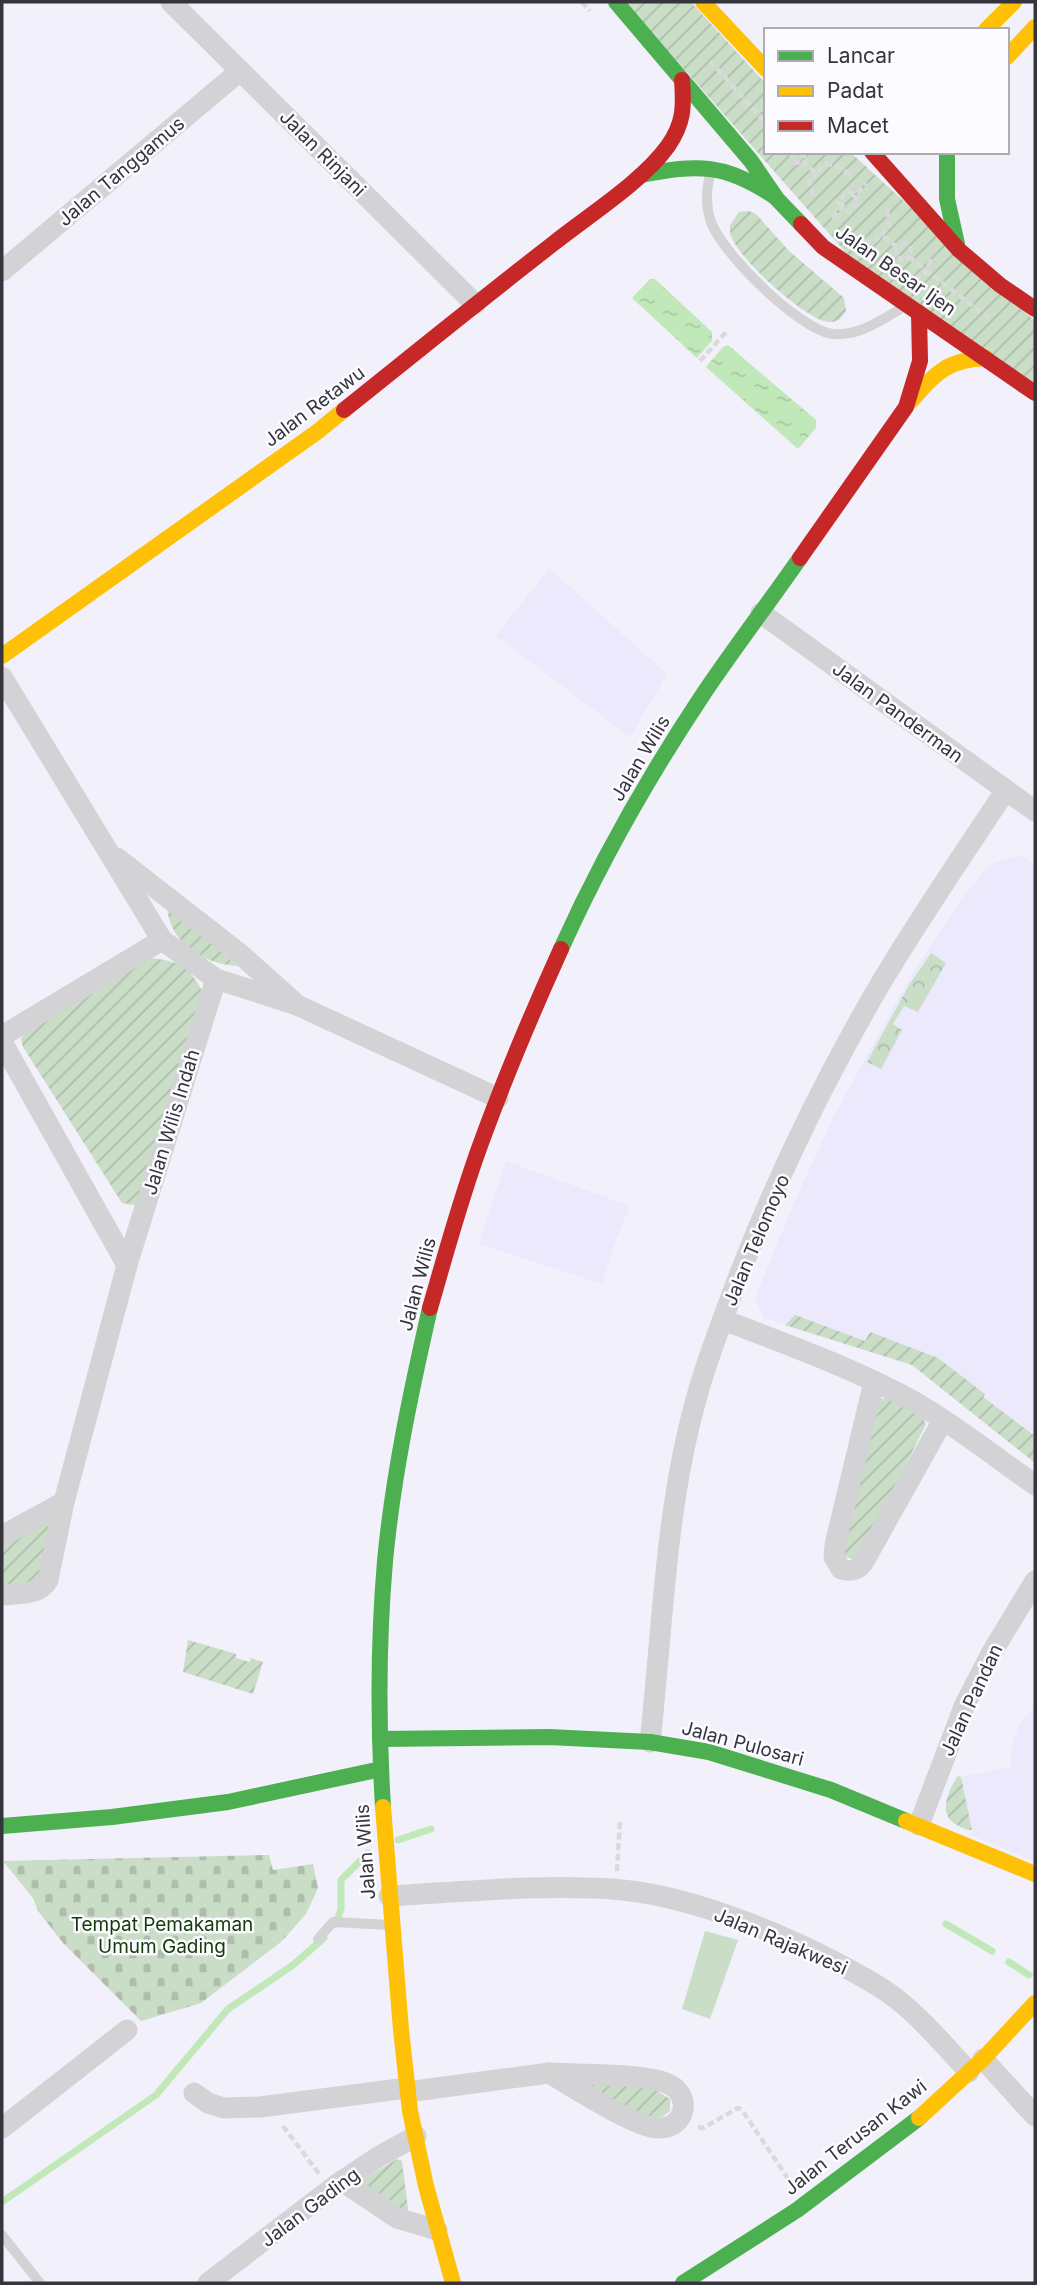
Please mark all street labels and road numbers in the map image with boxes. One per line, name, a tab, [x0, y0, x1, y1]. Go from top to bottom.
street label: Jalan Rinjani	[275, 105, 371, 201]
street label: Jalan Tanggamus	[53, 112, 189, 231]
street label: Jalan Besar Ijen	[831, 220, 961, 321]
street label: Jalan Retawu	[259, 361, 369, 452]
street label: Jalan Panderman	[828, 657, 968, 768]
street label: Jalan Wilis	[606, 711, 675, 805]
street label: Jalan Wilis Indah	[138, 1047, 205, 1198]
street label: Jalan Telomoyo	[718, 1171, 795, 1309]
street label: Jalan Wilis	[394, 1235, 441, 1333]
street label: Jalan Pandan	[935, 1641, 1007, 1760]
street label: Jalan Pulosari	[679, 1716, 806, 1771]
street label: Jalan Wilis	[351, 1803, 380, 1901]
street label: Jalan Rajakwesi	[711, 1903, 851, 1980]
street label: Jalan Terusan Kawi	[779, 2075, 931, 2200]
street label: Jalan Gading	[257, 2163, 364, 2252]

